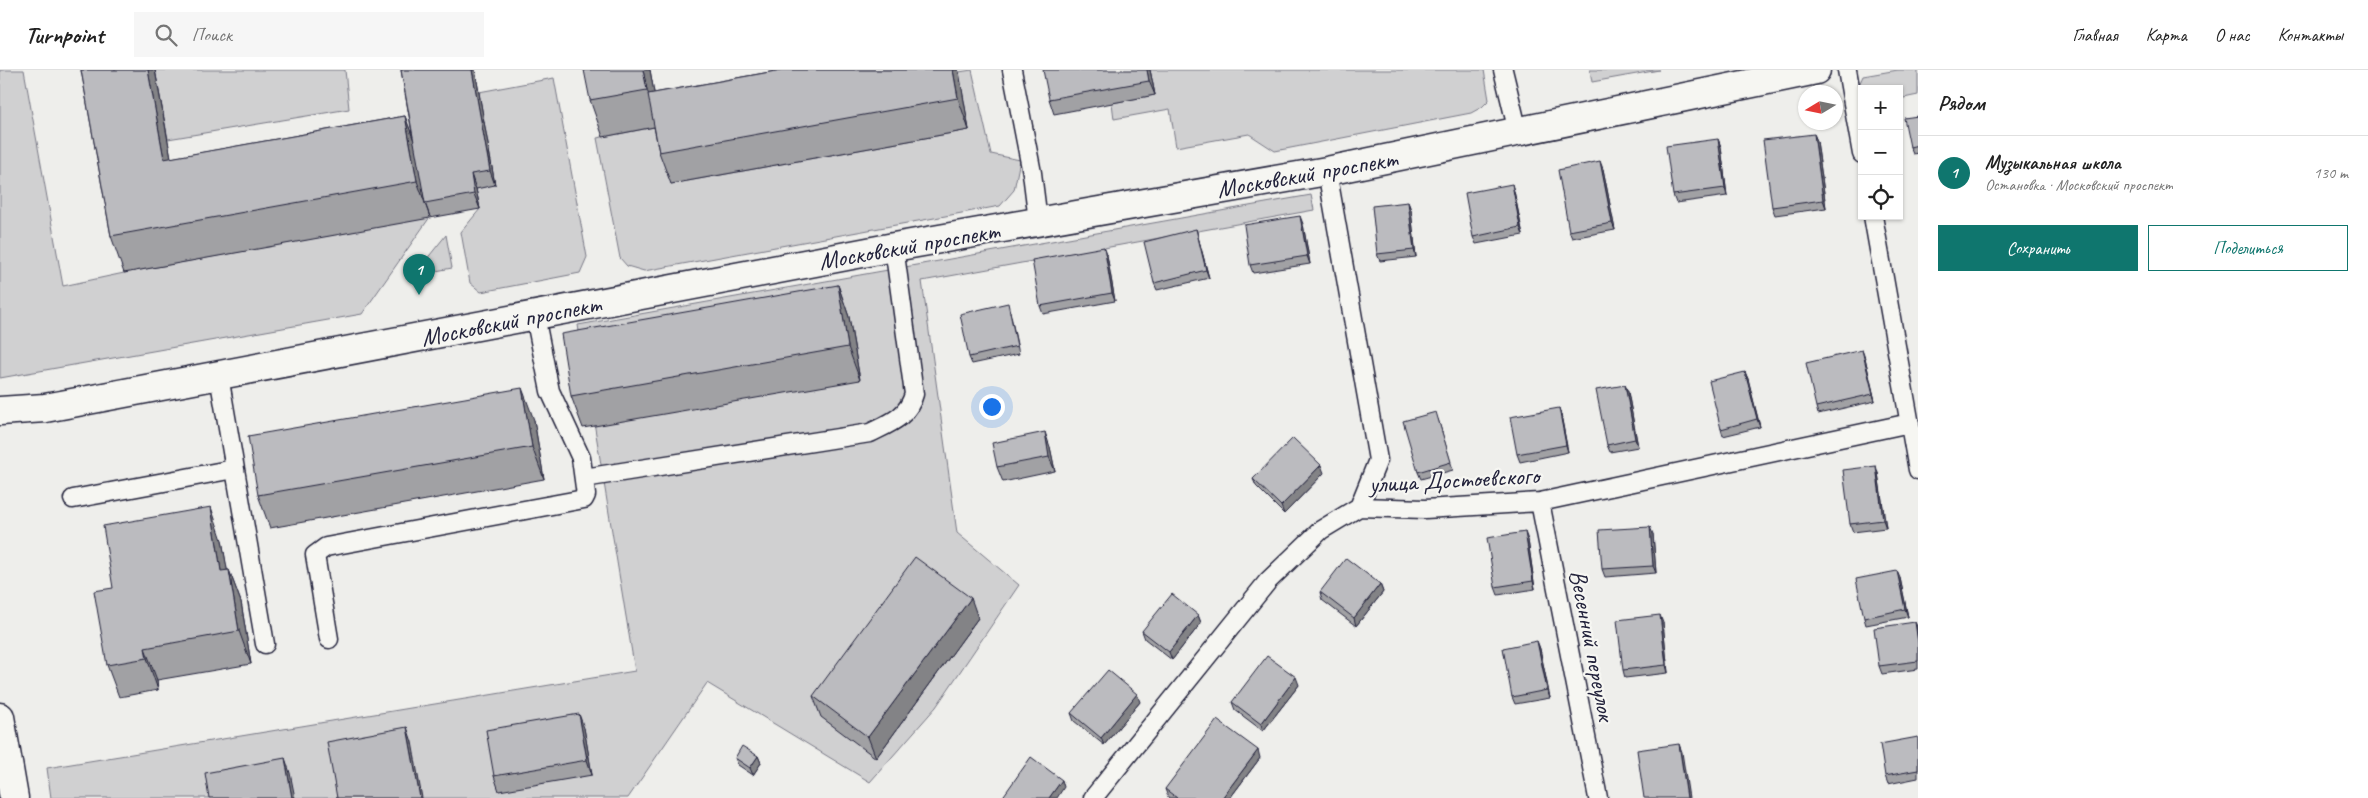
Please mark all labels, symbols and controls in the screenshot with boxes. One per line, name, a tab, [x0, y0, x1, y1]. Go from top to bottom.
search box	[134, 12, 484, 57]
text: Turnpoint	[25, 20, 104, 50]
icon: search	[152, 21, 180, 49]
text: Поиск	[192, 23, 232, 47]
text: Главная	[2073, 24, 2118, 46]
text: Карта	[2146, 24, 2187, 46]
text: О нас	[2215, 24, 2250, 46]
text: Контакты	[2278, 24, 2343, 46]
north arrow	[1798, 85, 1843, 130]
map controls	[1858, 85, 1903, 220]
button: +	[1858, 85, 1903, 130]
text: Рядом	[1938, 90, 1985, 116]
button: −	[1858, 130, 1903, 175]
street label: Московский проспект	[1214, 142, 1401, 206]
text: Музыкальная школа	[1985, 151, 2121, 175]
text: 1	[1950, 163, 1958, 183]
text: 130 m	[2314, 163, 2348, 183]
button: locate	[1858, 175, 1903, 220]
text: Остановка · Московский проспект	[1985, 175, 2173, 195]
street label: Московский проспект	[816, 214, 1003, 278]
button: Сохранить	[1938, 225, 2138, 271]
button: Поделиться	[2148, 225, 2348, 271]
pin: 1	[403, 254, 435, 295]
street label: Московский проспект	[418, 288, 605, 354]
your location	[979, 394, 1005, 420]
street label: улица Достоевского	[1366, 459, 1543, 501]
street label: Весенний переулок	[1562, 567, 1623, 726]

